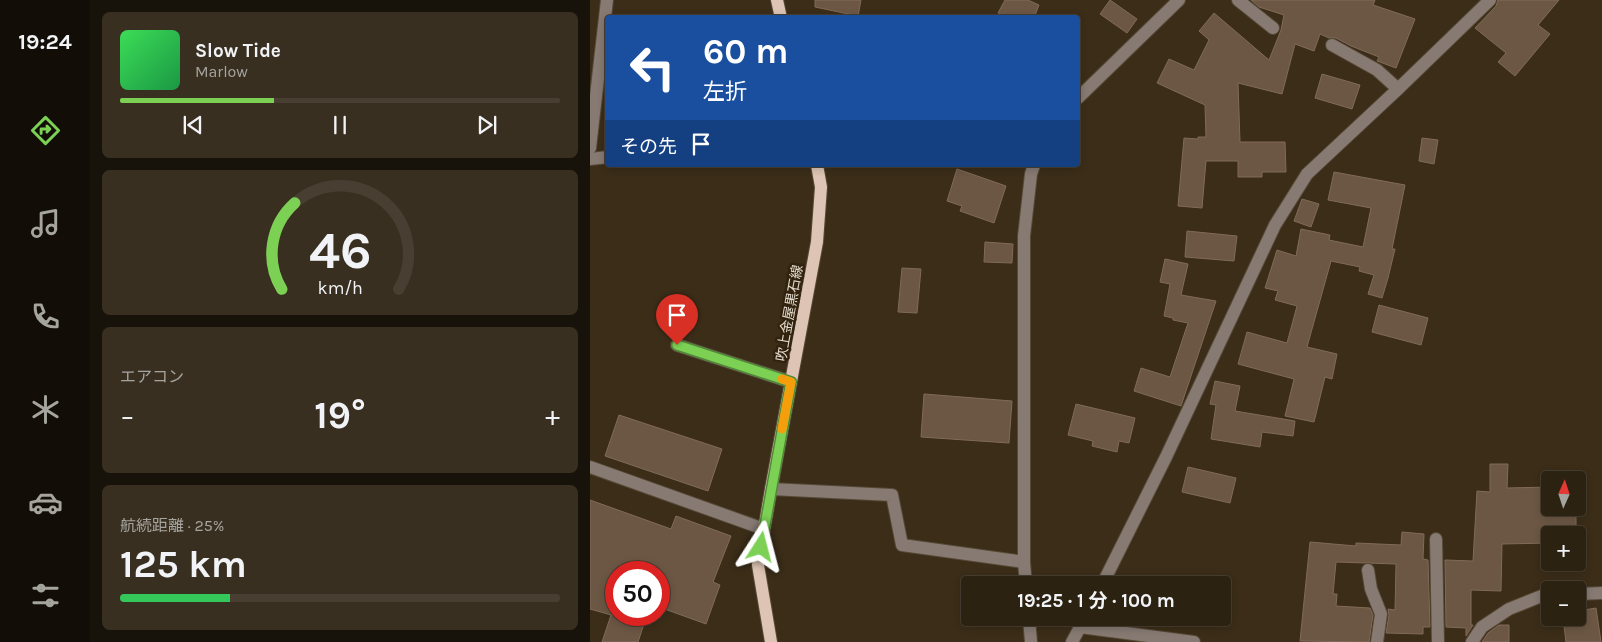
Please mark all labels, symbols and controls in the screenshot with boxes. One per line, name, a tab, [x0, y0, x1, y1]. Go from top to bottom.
text: 19:24	[18, 29, 72, 55]
text: 60 m	[703, 31, 788, 72]
icon: left	[620, 35, 685, 100]
text: Slow Tide	[195, 40, 281, 62]
text: Marlow	[195, 62, 248, 81]
text: 左折	[703, 79, 747, 105]
icon: previous	[179, 111, 207, 139]
icon: pause	[326, 111, 354, 139]
icon: next	[473, 111, 501, 139]
icon: directions	[28, 113, 63, 148]
icon: arrive	[687, 130, 715, 158]
text: その先	[620, 136, 677, 158]
icon: music	[28, 206, 63, 241]
text: 46	[309, 220, 371, 281]
street label: 吹上金屋黒石線	[773, 263, 806, 363]
text: km/h	[317, 278, 363, 299]
pin	[656, 294, 698, 345]
icon: phone	[28, 299, 63, 334]
icon: arrive	[663, 301, 691, 329]
text: エアコン	[120, 367, 184, 386]
icon: climate	[28, 392, 63, 427]
text: 19°	[314, 393, 366, 438]
text: −	[120, 399, 135, 432]
text: +	[545, 399, 560, 432]
north arrow	[1541, 471, 1586, 516]
map controls	[1541, 471, 1586, 626]
icon: car	[28, 485, 63, 520]
text: 航続距離 · 25%	[120, 516, 224, 535]
position arrow	[734, 520, 786, 572]
button: +	[1541, 526, 1586, 571]
text: 125 km	[120, 542, 247, 587]
speed limit sign: 50	[605, 561, 670, 626]
icon: filters	[28, 578, 63, 613]
button: −	[1541, 581, 1586, 626]
text: 19:25 · 1 分 · 100 m	[1017, 590, 1175, 612]

